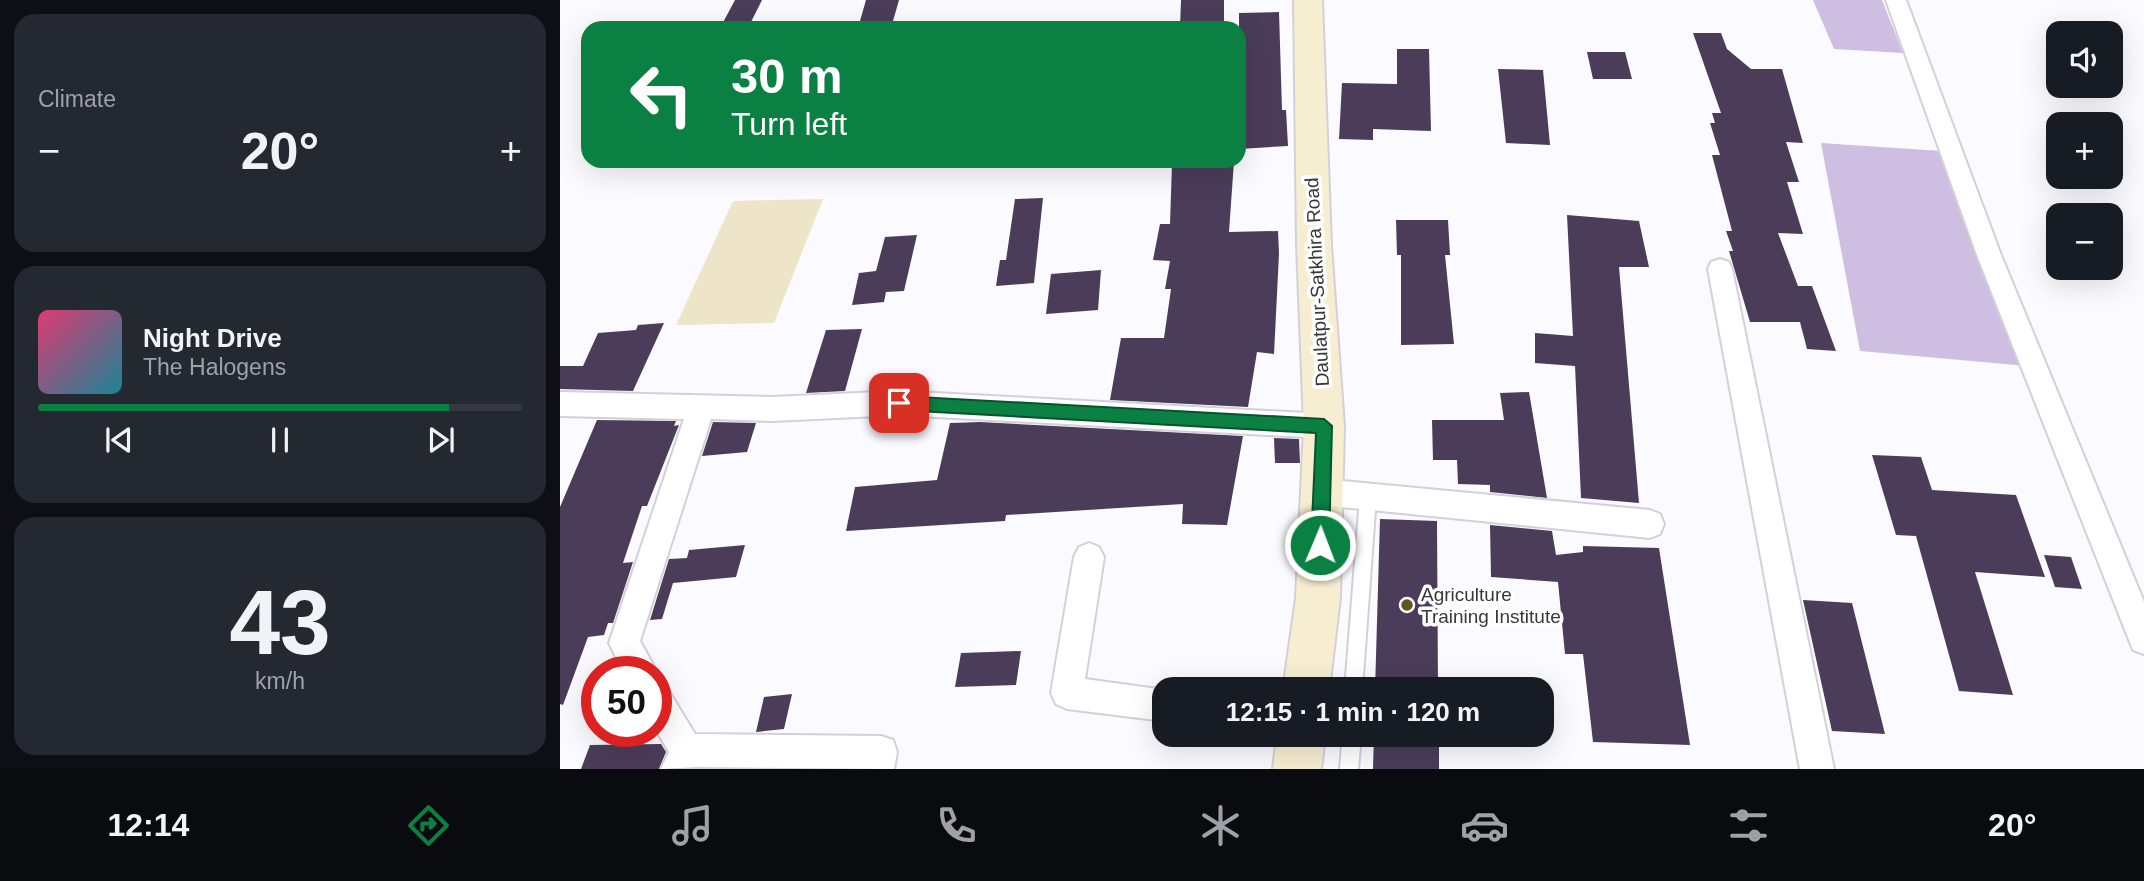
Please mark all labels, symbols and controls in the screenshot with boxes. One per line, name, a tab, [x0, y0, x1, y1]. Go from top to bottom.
map controls	[2046, 21, 2123, 280]
button: sound	[2046, 21, 2123, 98]
icon: left	[616, 49, 707, 140]
text: 30 m	[731, 49, 843, 103]
text: Climate	[38, 86, 116, 112]
text: Turn left	[731, 106, 847, 142]
button: +	[2046, 112, 2123, 189]
text: 20°	[241, 122, 319, 180]
text: −	[38, 130, 60, 172]
text: +	[500, 130, 522, 172]
street label: Daulatpur-Satkhira Road	[1301, 177, 1333, 387]
button: −	[2046, 203, 2123, 280]
text: Night Drive	[143, 323, 282, 353]
text: The Halogens	[143, 354, 286, 380]
pin	[869, 373, 929, 433]
icon: arrive	[880, 384, 918, 422]
icon: previous	[100, 421, 138, 459]
icon: pause	[261, 421, 299, 459]
icon: next	[422, 421, 460, 459]
position arrow	[1283, 508, 1357, 582]
text: 43	[229, 572, 331, 673]
place label: Agriculture Training Institute	[1421, 584, 1561, 627]
marker: Agriculture Training Institute	[1399, 597, 1415, 613]
speed limit sign: 50	[581, 656, 672, 747]
text: km/h	[255, 668, 305, 694]
text: 12:15 · 1 min · 120 m	[1226, 697, 1480, 727]
icon: directions	[404, 801, 453, 850]
icon: music	[668, 801, 717, 850]
icon: phone	[932, 801, 981, 850]
icon: climate	[1196, 801, 1245, 850]
icon: car	[1460, 801, 1509, 850]
icon: filters	[1724, 801, 1773, 850]
text: 12:14	[107, 807, 189, 843]
text: 20°	[1988, 807, 2037, 843]

